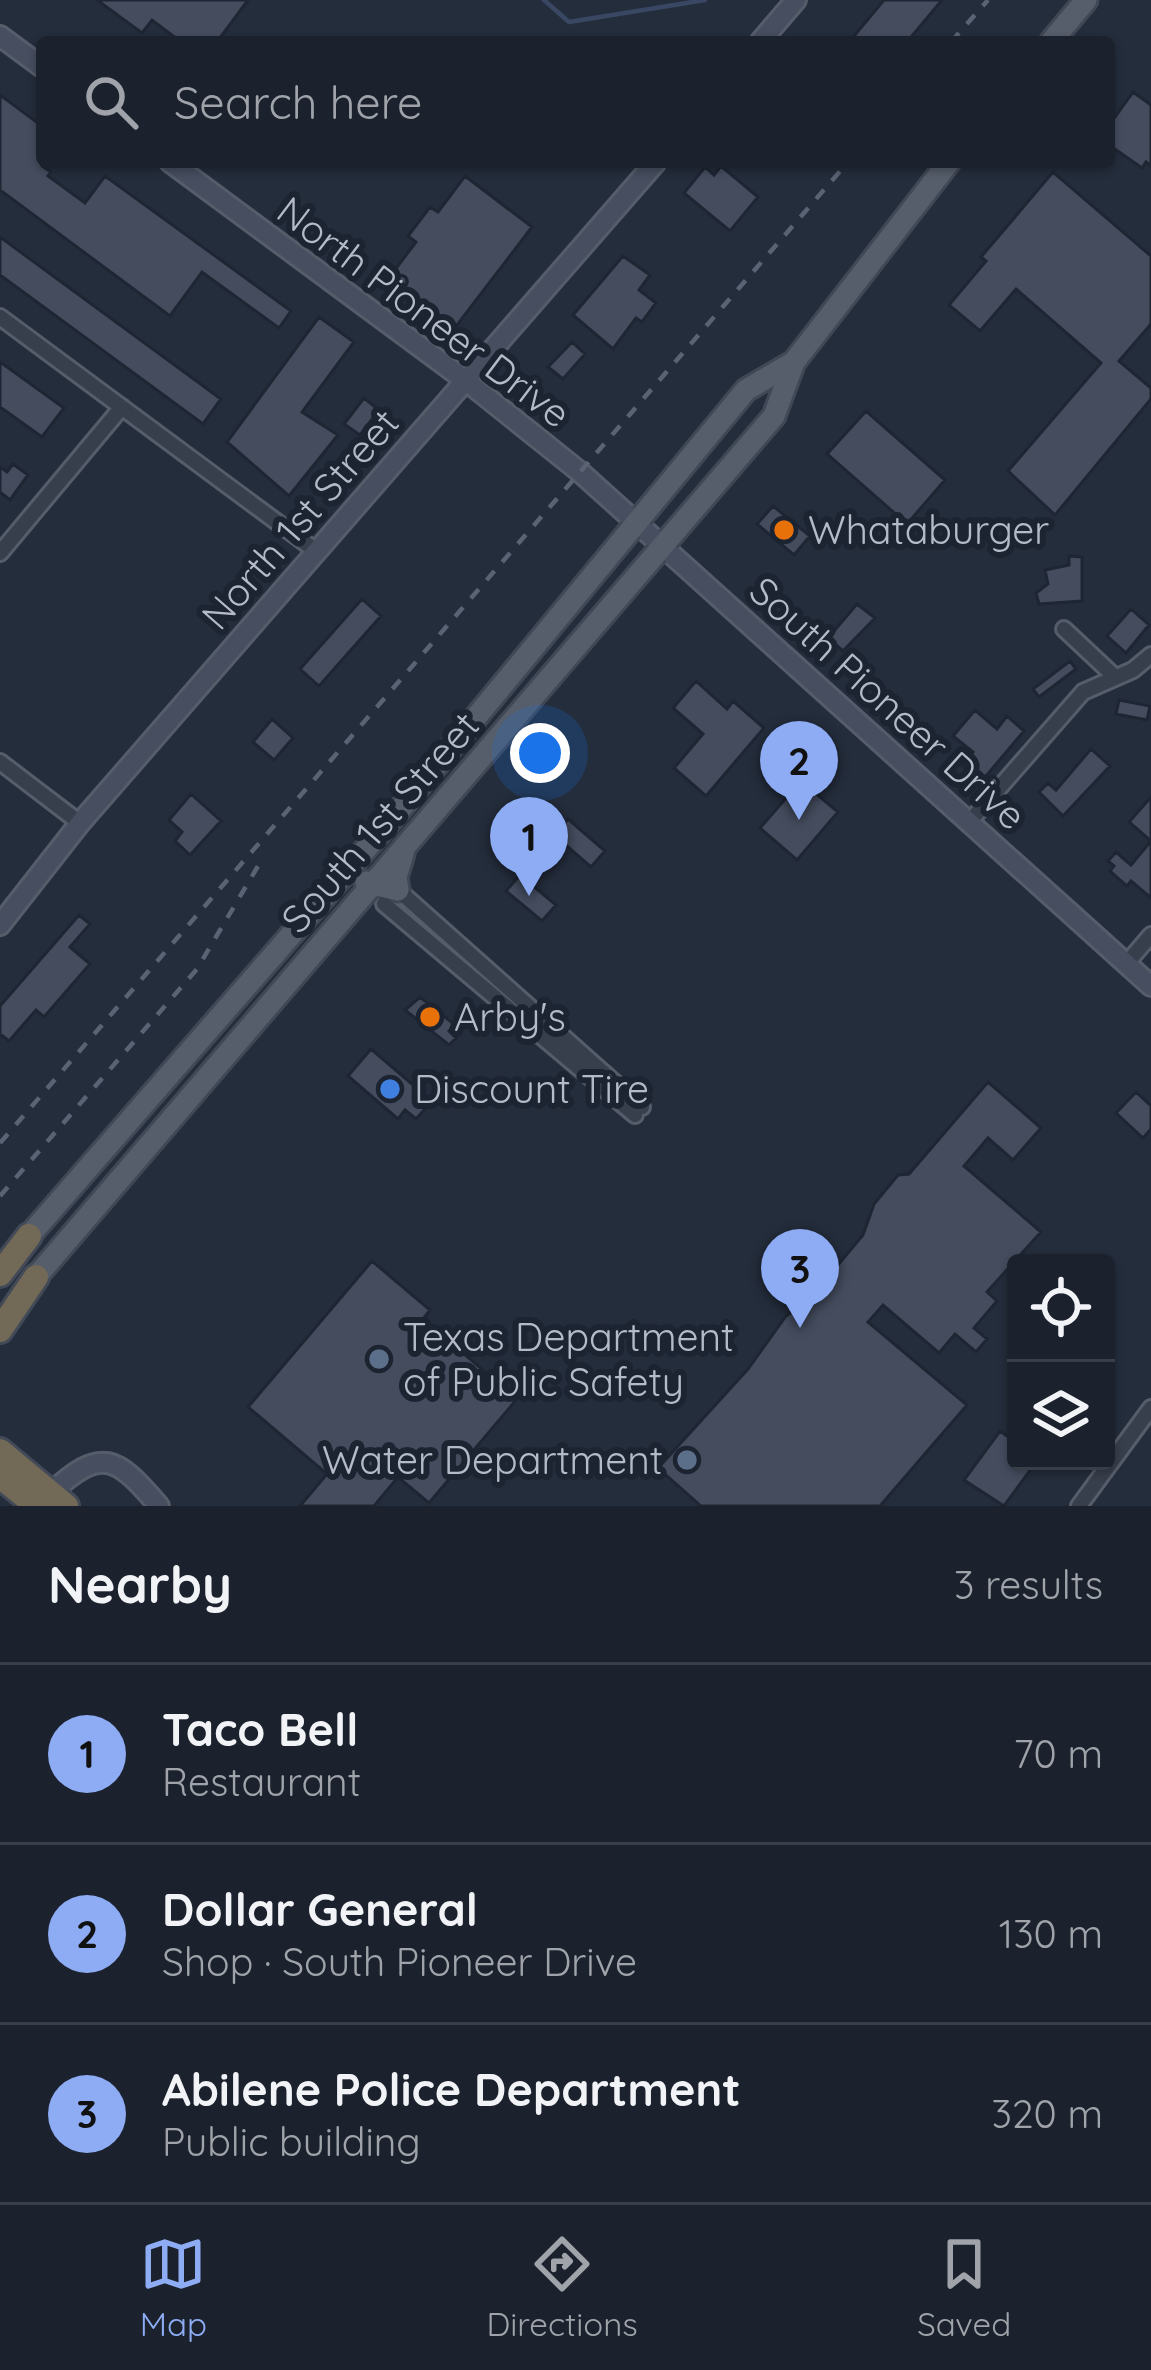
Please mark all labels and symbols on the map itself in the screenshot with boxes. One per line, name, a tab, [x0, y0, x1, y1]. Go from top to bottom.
street label: North Pioneer Drive	[268, 185, 581, 438]
street label: North 1st Street	[191, 398, 409, 639]
place label: Whataburger	[808, 505, 1049, 554]
marker: Whataburger	[771, 517, 797, 543]
street label: South Pioneer Drive	[740, 566, 1037, 840]
street label: South 1st Street	[270, 701, 489, 942]
pin: 2	[760, 721, 838, 820]
your location	[510, 723, 570, 783]
pin: 1	[490, 797, 568, 896]
place label: Arby's	[454, 992, 566, 1041]
marker: Arby's	[417, 1004, 443, 1030]
place label: Discount Tire	[414, 1064, 649, 1113]
marker: Discount Tire	[377, 1076, 403, 1102]
pin: 3	[761, 1229, 839, 1328]
place label: Texas Department of Public Safety	[403, 1312, 734, 1406]
marker: Texas Department of Public Safety	[366, 1346, 392, 1372]
place label: Water Department	[322, 1435, 663, 1484]
marker: Water Department	[674, 1447, 700, 1473]

